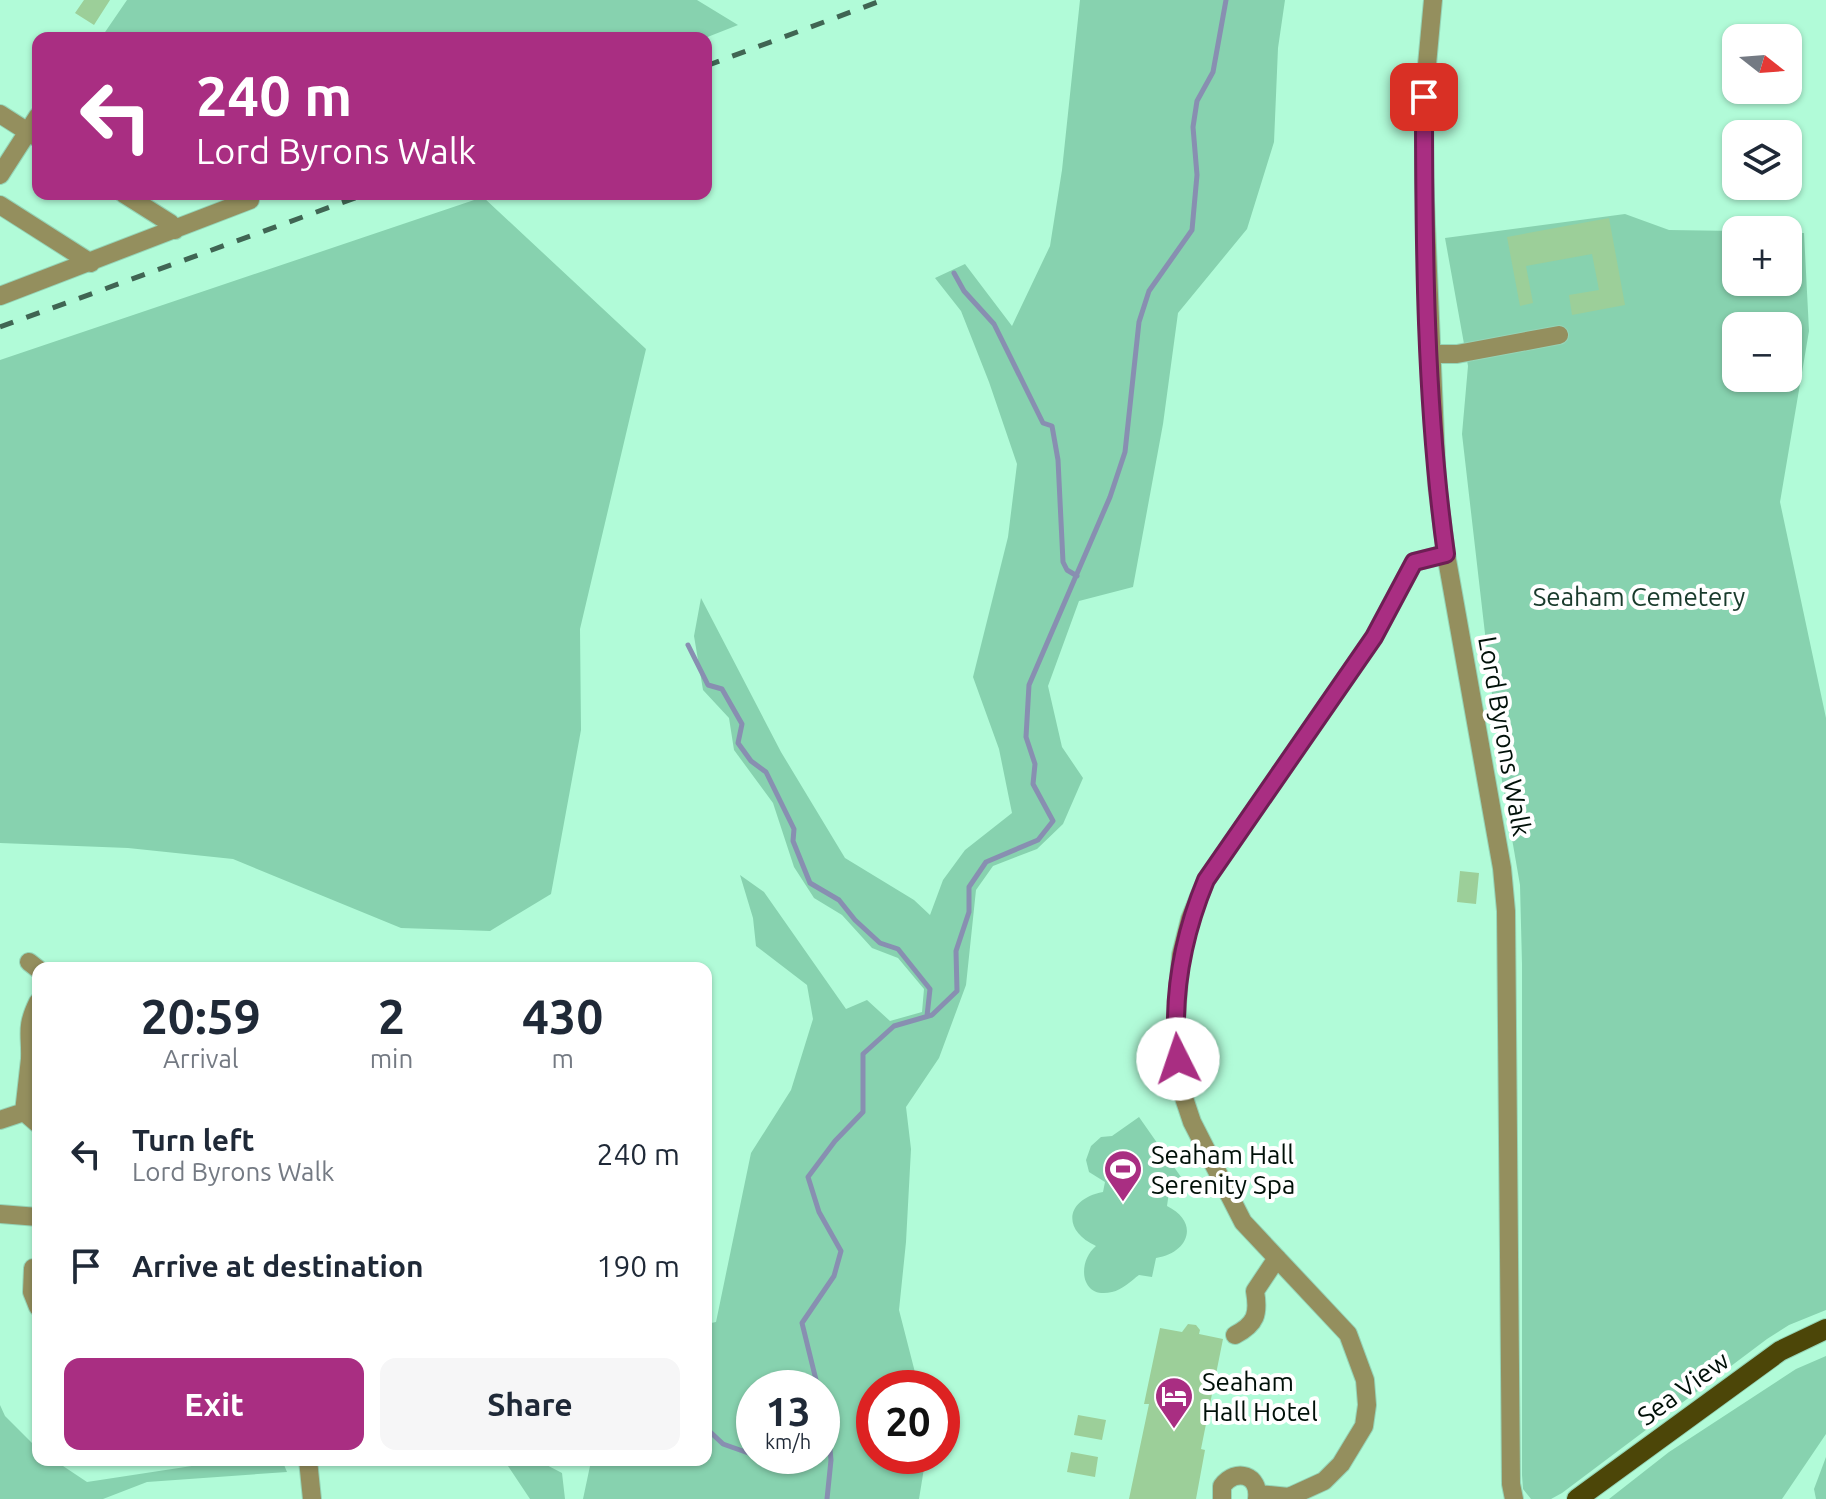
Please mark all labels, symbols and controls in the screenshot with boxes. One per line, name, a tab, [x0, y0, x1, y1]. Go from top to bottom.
north arrow	[1722, 24, 1802, 104]
map controls	[1722, 24, 1802, 392]
pin	[1390, 63, 1458, 131]
icon: left	[64, 64, 168, 168]
text: 240 m	[196, 64, 352, 127]
icon: arrive	[1402, 75, 1446, 119]
button: layers	[1722, 120, 1802, 200]
text: Lord Byrons Walk	[196, 130, 476, 171]
button: +	[1722, 216, 1802, 296]
button: −	[1722, 312, 1802, 392]
park label: Seaham Cemetery	[1533, 582, 1745, 611]
street label: Lord Byrons Walk	[1473, 634, 1537, 838]
text: 20:59	[141, 989, 261, 1043]
text: 2	[378, 989, 405, 1043]
text: 430	[522, 989, 603, 1043]
position arrow	[1136, 1017, 1220, 1101]
text: Arrival	[163, 1044, 239, 1073]
text: min	[370, 1044, 413, 1073]
text: m	[551, 1044, 574, 1073]
text: Turn left	[132, 1123, 254, 1157]
icon: left	[64, 1132, 108, 1176]
text: 240 m	[596, 1137, 680, 1171]
place label: Seaham Hall Serenity Spa	[1151, 1140, 1295, 1199]
sports icon: Seaham Hall Serenity Spa	[1102, 1148, 1144, 1203]
text: Lord Byrons Walk	[132, 1157, 334, 1186]
icon: arrive	[64, 1244, 108, 1288]
text: Arrive at destination	[132, 1249, 424, 1283]
text: 190 m	[596, 1249, 680, 1283]
street label: Sea View	[1632, 1345, 1734, 1431]
button: Exit	[64, 1358, 364, 1450]
button: Share	[380, 1358, 680, 1450]
place label: Seaham Hall Hotel	[1202, 1367, 1318, 1426]
speed limit sign: 20	[856, 1370, 960, 1474]
hotel icon: Seaham Hall Hotel	[1153, 1375, 1195, 1430]
text: 13	[765, 1389, 811, 1434]
text: km/h	[765, 1430, 811, 1453]

